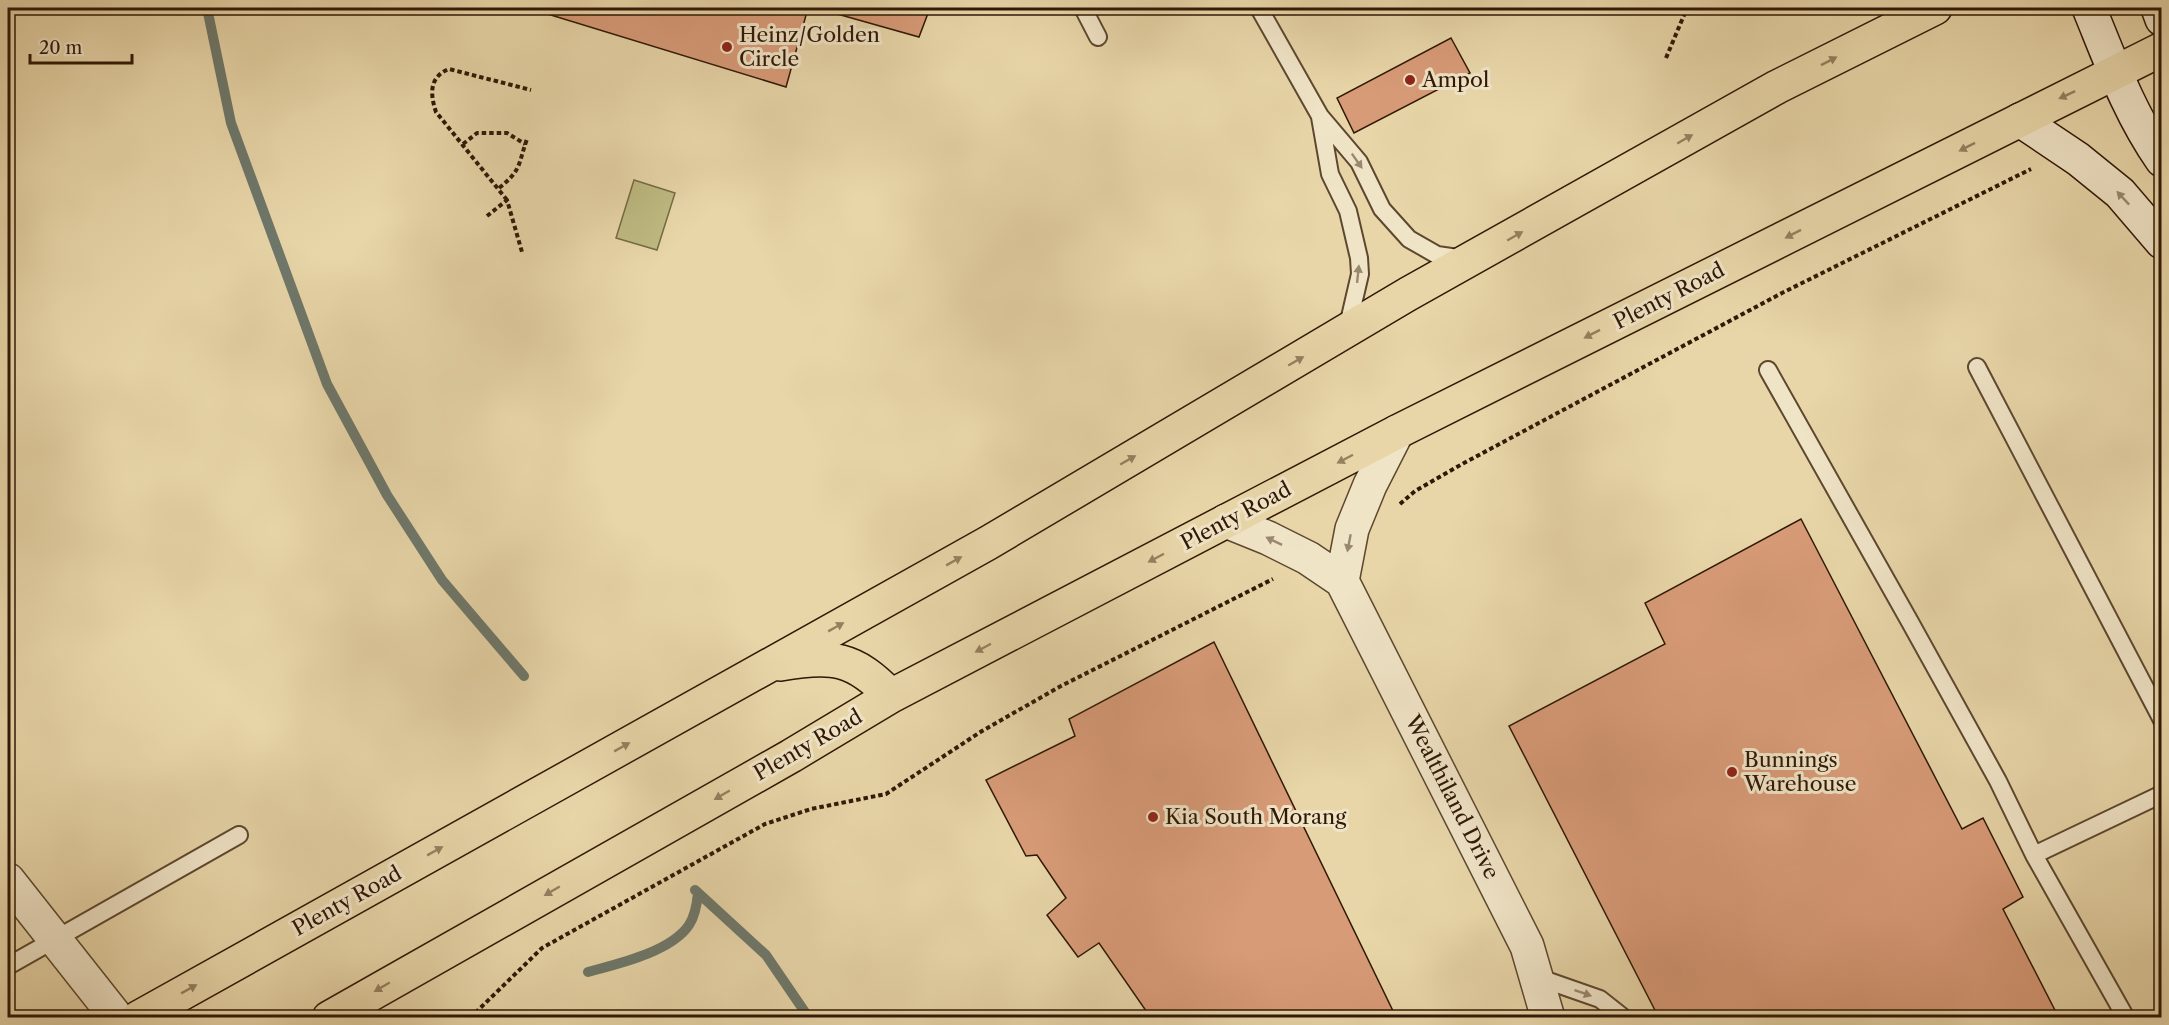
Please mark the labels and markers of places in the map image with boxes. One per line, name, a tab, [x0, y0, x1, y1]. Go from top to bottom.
place label: Heinz/Golden Circle	[739, 22, 880, 71]
marker: Heinz/Golden Circle	[720, 40, 734, 54]
place label: Ampol	[1421, 67, 1489, 92]
marker: Ampol	[1403, 73, 1417, 87]
place label: Bunnings Warehouse	[1743, 747, 1856, 796]
marker: Bunnings Warehouse	[1725, 765, 1739, 779]
place label: Kia South Morang	[1165, 804, 1347, 829]
marker: Kia South Morang	[1146, 810, 1160, 824]

